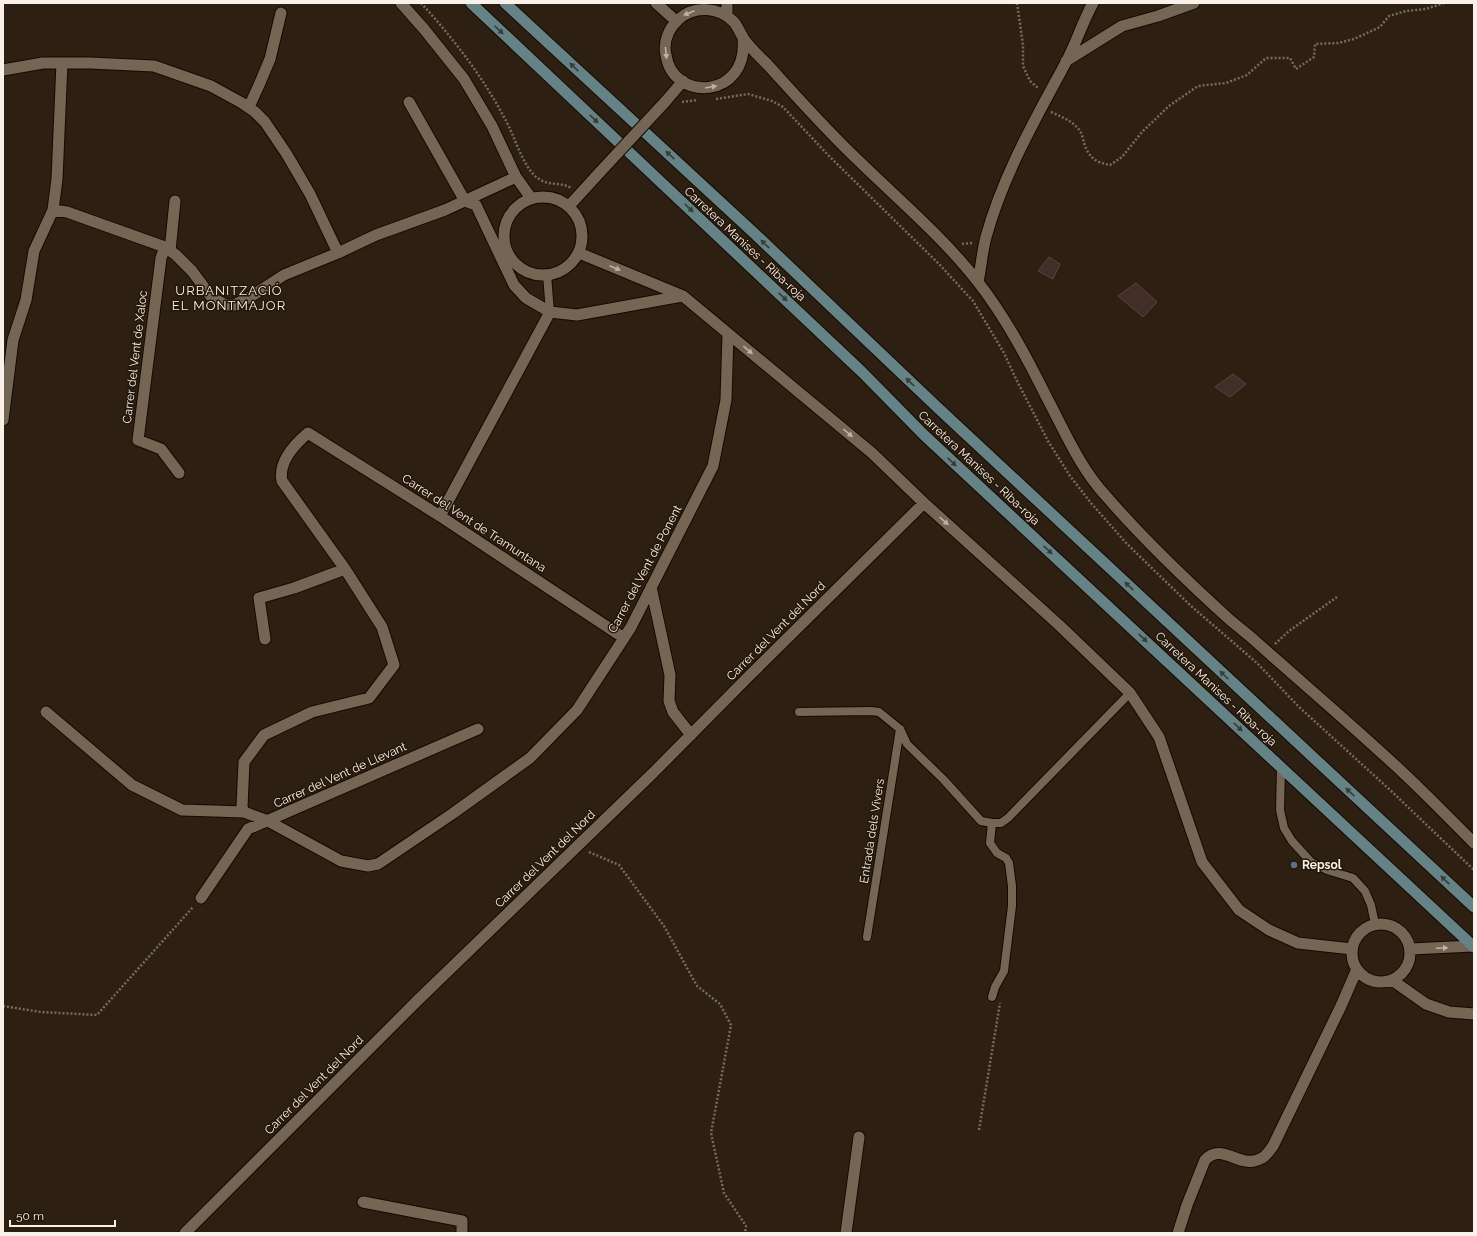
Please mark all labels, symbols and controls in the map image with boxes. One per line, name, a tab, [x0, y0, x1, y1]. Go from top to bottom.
one-way arrow	[683, 10, 695, 16]
one-way arrow	[494, 25, 504, 35]
one-way arrow	[663, 47, 669, 59]
one-way arrow	[569, 62, 579, 72]
one-way arrow	[705, 83, 717, 89]
one-way arrow	[589, 114, 599, 124]
one-way arrow	[665, 151, 675, 160]
street label: Carretera Manises - Riba-roja	[681, 184, 809, 304]
one-way arrow	[684, 203, 693, 212]
one-way arrow	[760, 239, 770, 249]
one-way arrow	[610, 265, 622, 271]
district label: URBANITZACIÓ EL MONTMAJOR	[172, 283, 286, 313]
street label: Carrer del Vent de Xaloc	[120, 289, 150, 424]
one-way arrow	[778, 292, 788, 302]
one-way arrow	[743, 346, 753, 355]
one-way arrow	[905, 377, 915, 386]
street label: Carretera Manises - Riba-roja	[915, 408, 1043, 528]
one-way arrow	[843, 428, 854, 437]
one-way arrow	[947, 457, 957, 467]
street label: Carrer del Vent de Tramuntana	[399, 471, 549, 575]
street label: Carrer del Vent de Ponent	[605, 503, 685, 635]
one-way arrow	[939, 516, 948, 525]
one-way arrow	[1043, 545, 1052, 554]
street label: Carrer del Vent del Nord	[724, 579, 828, 683]
one-way arrow	[1124, 581, 1134, 591]
street label: Carretera Manises - Riba-roja	[1152, 629, 1280, 749]
one-way arrow	[1138, 634, 1148, 643]
one-way arrow	[1219, 670, 1229, 679]
one-way arrow	[1234, 722, 1243, 731]
street label: Carrer del Vent de Llevant	[271, 739, 409, 811]
street label: Entrada dels Vivers	[857, 777, 887, 885]
one-way arrow	[1345, 787, 1355, 796]
street label: Carrer del Vent del Nord	[492, 807, 598, 911]
place label: Repsol	[1302, 858, 1342, 872]
marker: Repsol	[1289, 860, 1299, 870]
one-way arrow	[1441, 876, 1450, 885]
one-way arrow	[1436, 944, 1448, 951]
street label: Carrer del Vent del Nord	[262, 1033, 366, 1137]
scale bar	[10, 1202, 115, 1228]
text: 50 m	[16, 1209, 44, 1223]

